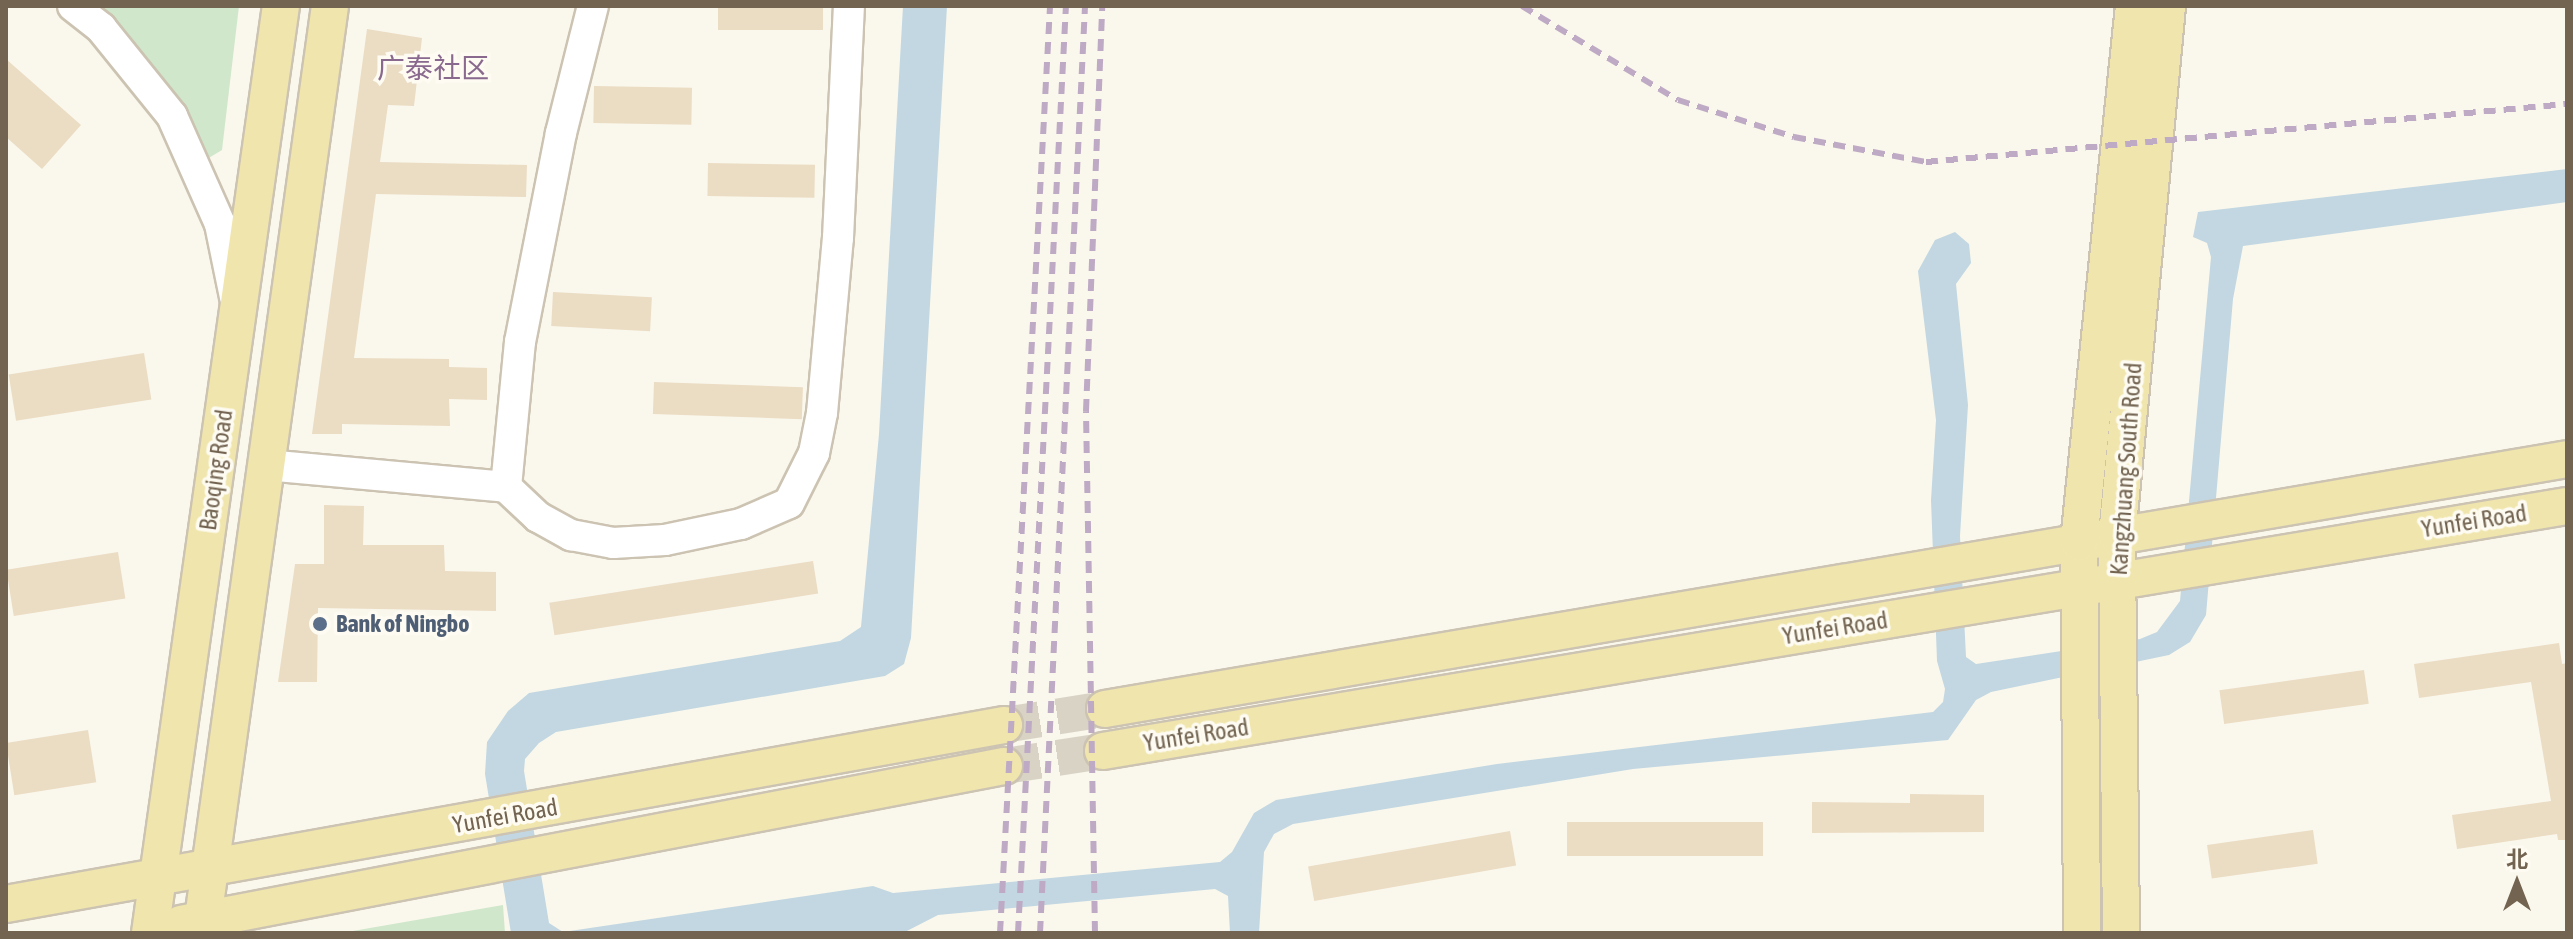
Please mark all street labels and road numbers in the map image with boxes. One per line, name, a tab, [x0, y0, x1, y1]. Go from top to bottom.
street label: Kangzhuang South Road	[2104, 362, 2148, 576]
street label: Baoqing Road	[193, 408, 239, 532]
street label: Yunfei Road	[2419, 498, 2529, 544]
street label: Yunfei Road	[1780, 605, 1890, 651]
street label: Yunfei Road	[1141, 712, 1251, 758]
street label: Yunfei Road	[450, 793, 560, 839]

